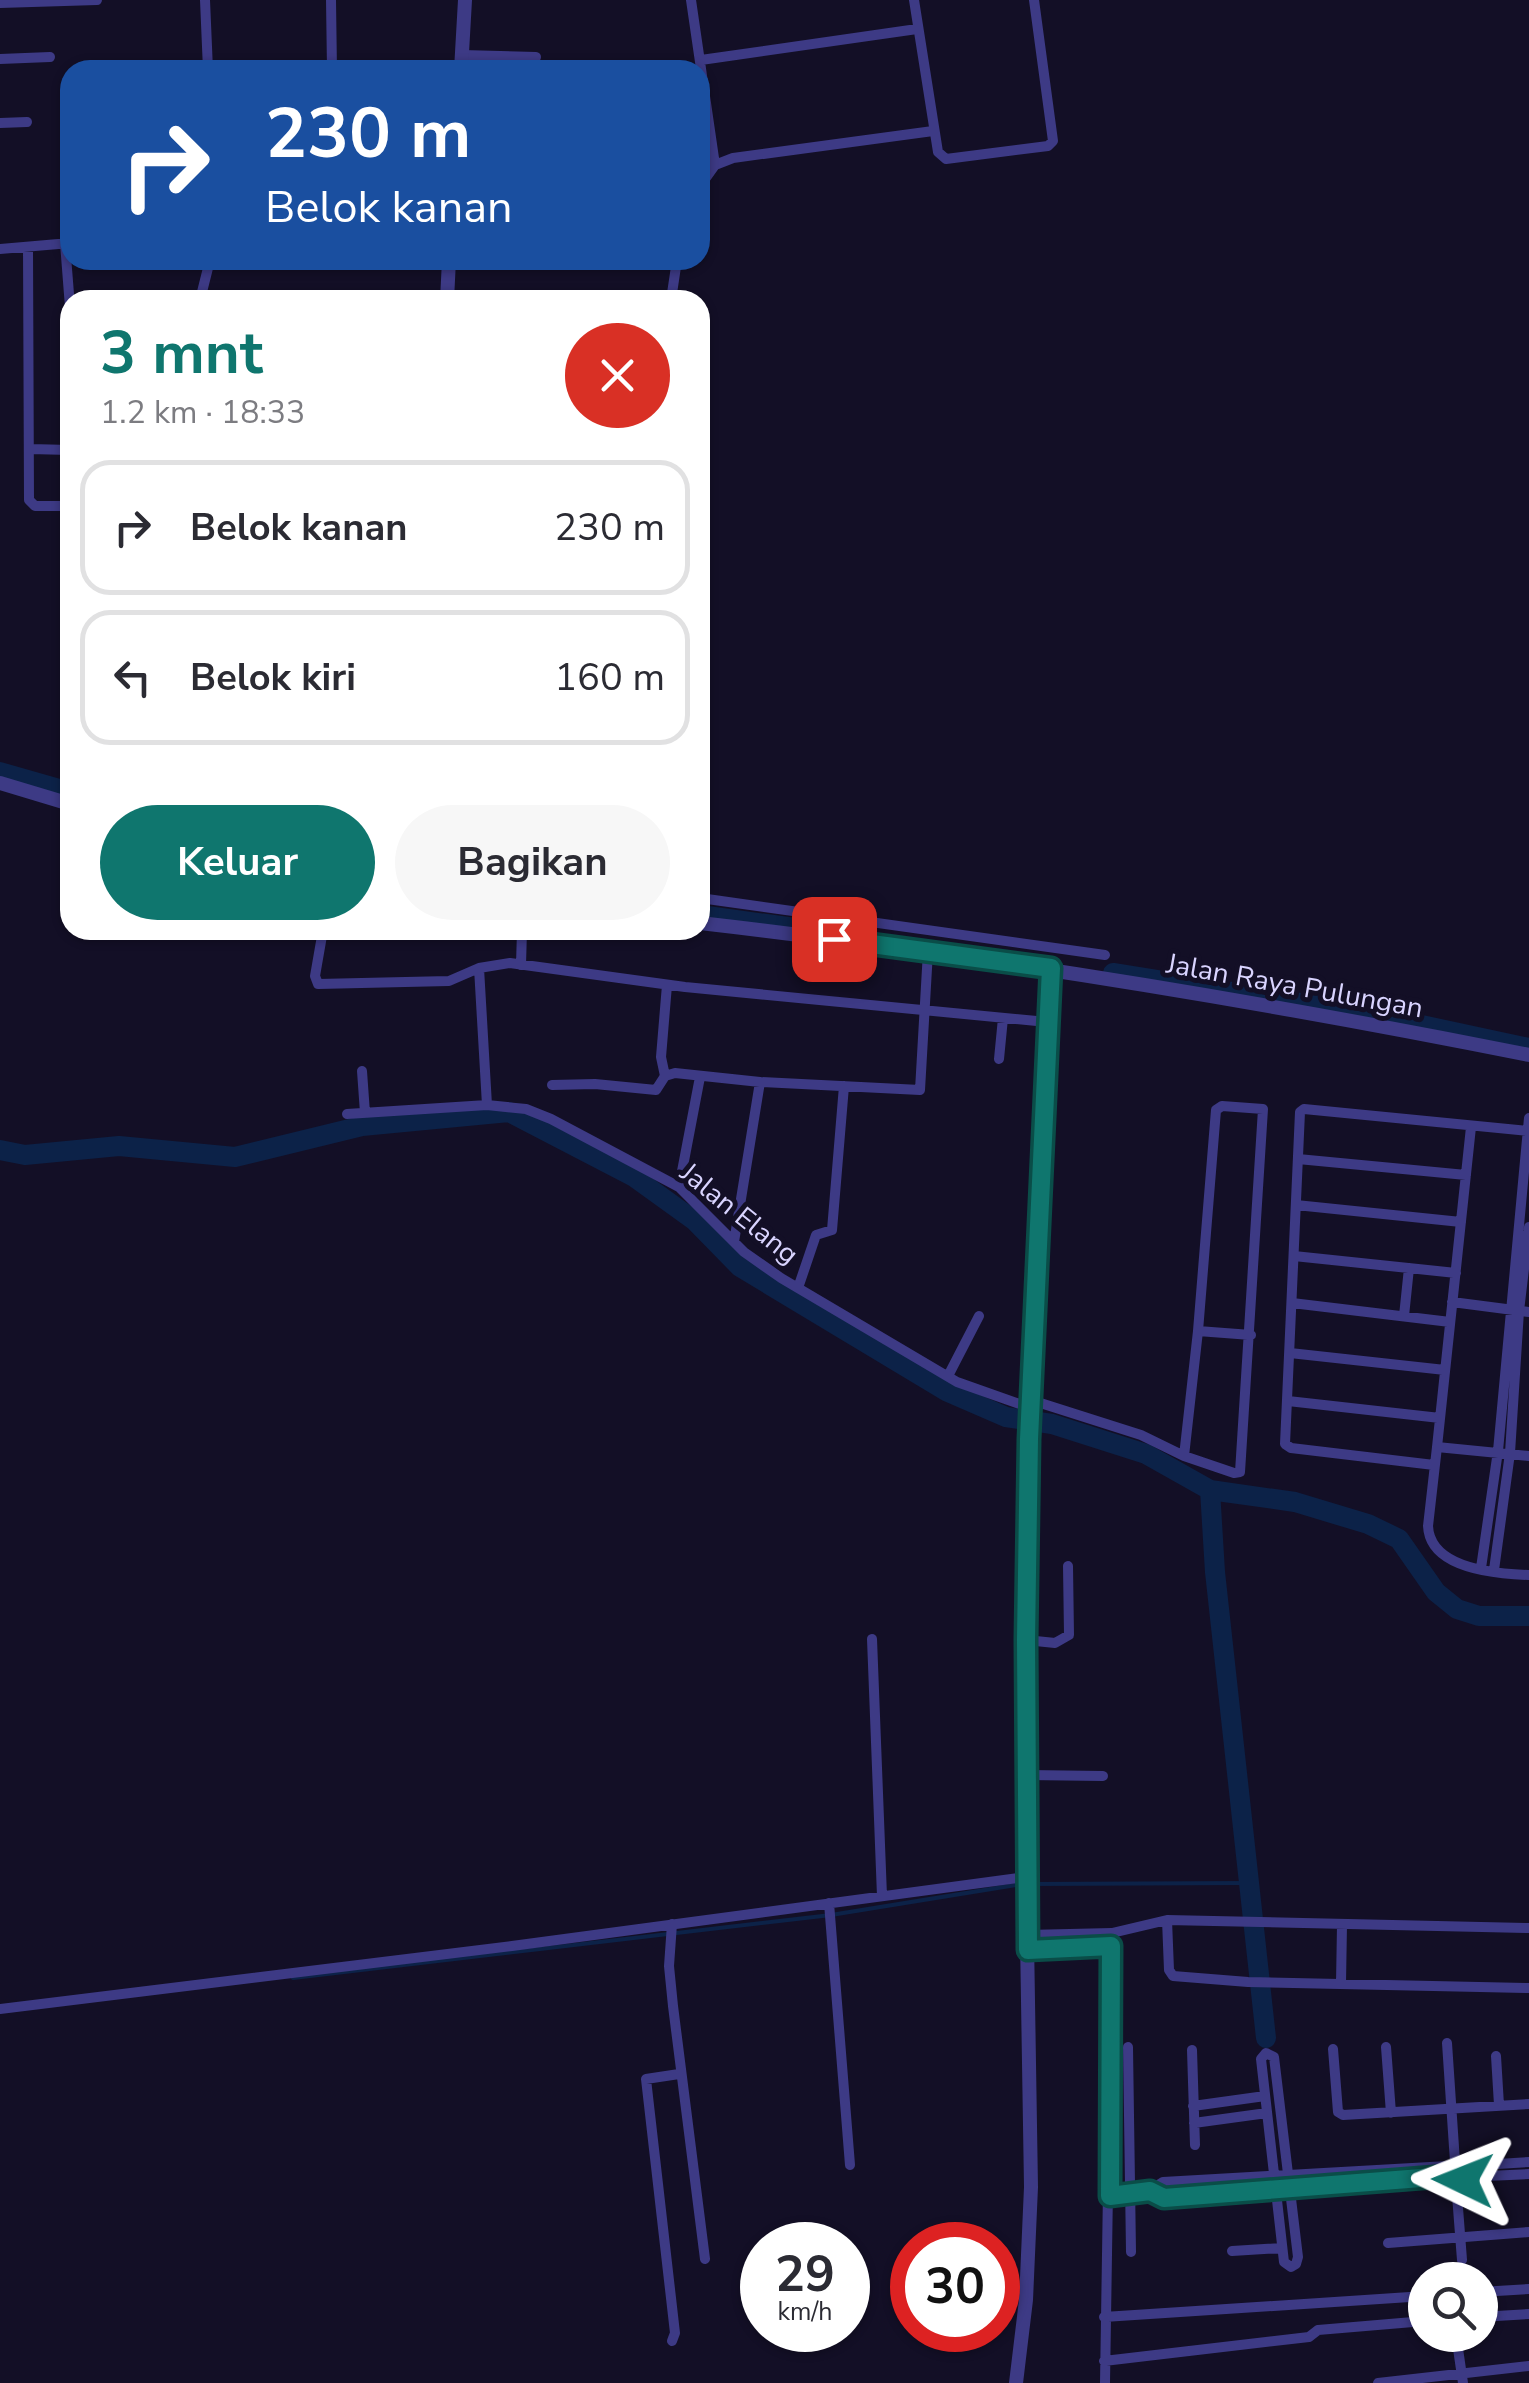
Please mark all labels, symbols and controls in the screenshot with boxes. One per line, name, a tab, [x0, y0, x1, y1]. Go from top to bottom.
text: 230 m	[265, 86, 471, 182]
icon: right	[100, 100, 230, 230]
text: Belok kanan	[265, 177, 513, 238]
text: 3 mnt	[100, 312, 263, 394]
button: close	[565, 323, 670, 428]
text: 1.2 km · 18:33	[100, 391, 305, 434]
icon: right	[105, 500, 160, 555]
text: Belok kanan	[190, 502, 407, 553]
text: 230 m	[554, 502, 665, 553]
icon: left	[105, 650, 160, 705]
text: Belok kiri	[190, 652, 356, 703]
text: 160 m	[554, 652, 665, 703]
button: Keluar	[100, 805, 375, 920]
button: Bagikan	[395, 805, 670, 920]
pin	[792, 897, 877, 982]
icon: arrive	[807, 912, 862, 967]
street label: Jalan Raya Pulungan	[1163, 945, 1426, 1027]
street label: Jalan Elang	[671, 1154, 806, 1273]
position arrow	[1411, 2128, 1515, 2232]
speed limit sign: 30	[890, 2222, 1020, 2352]
text: 29	[775, 2240, 835, 2309]
map controls	[1408, 2262, 1498, 2352]
button: search	[1408, 2262, 1498, 2352]
text: km/h	[777, 2295, 833, 2329]

